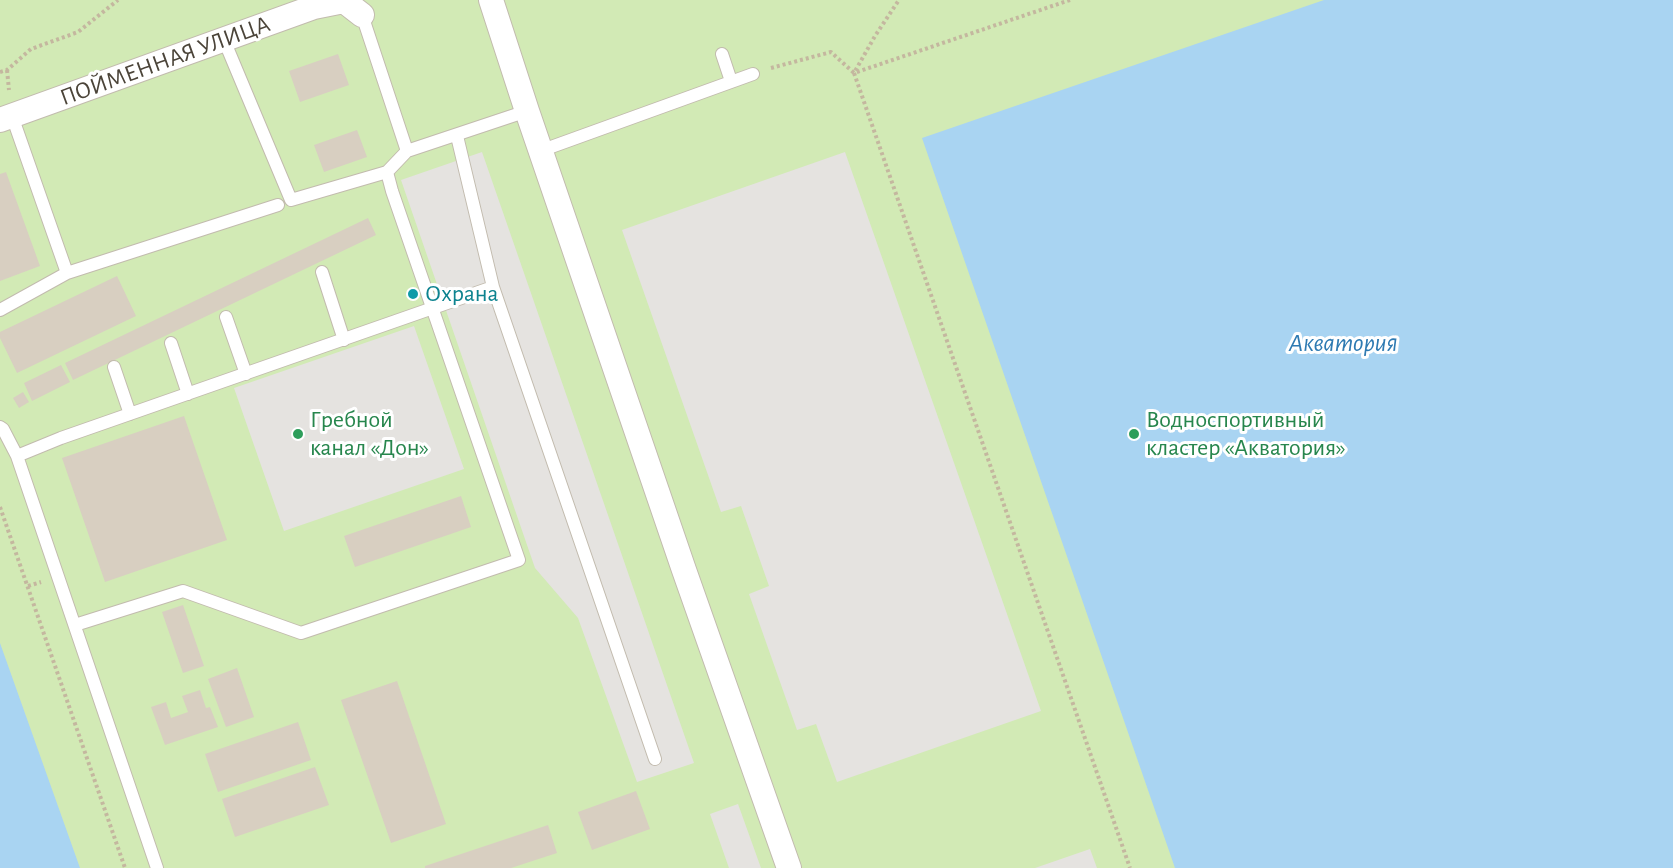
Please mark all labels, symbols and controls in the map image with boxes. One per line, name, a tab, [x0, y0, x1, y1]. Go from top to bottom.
street label: ПОЙМЕННАЯ УЛИЦА	[56, 10, 274, 112]
place label: Охрана	[425, 280, 499, 308]
marker: Охрана	[406, 287, 420, 301]
water label: Акватория	[1288, 327, 1398, 359]
place label: Гребной канал «Дон»	[310, 406, 429, 462]
place label: Водноспортивный кластер «Акватория»	[1146, 406, 1346, 462]
marker: Гребной канал «Дон»	[291, 427, 305, 441]
marker: Водноспортивный кластер «Акватория»	[1127, 427, 1141, 441]

